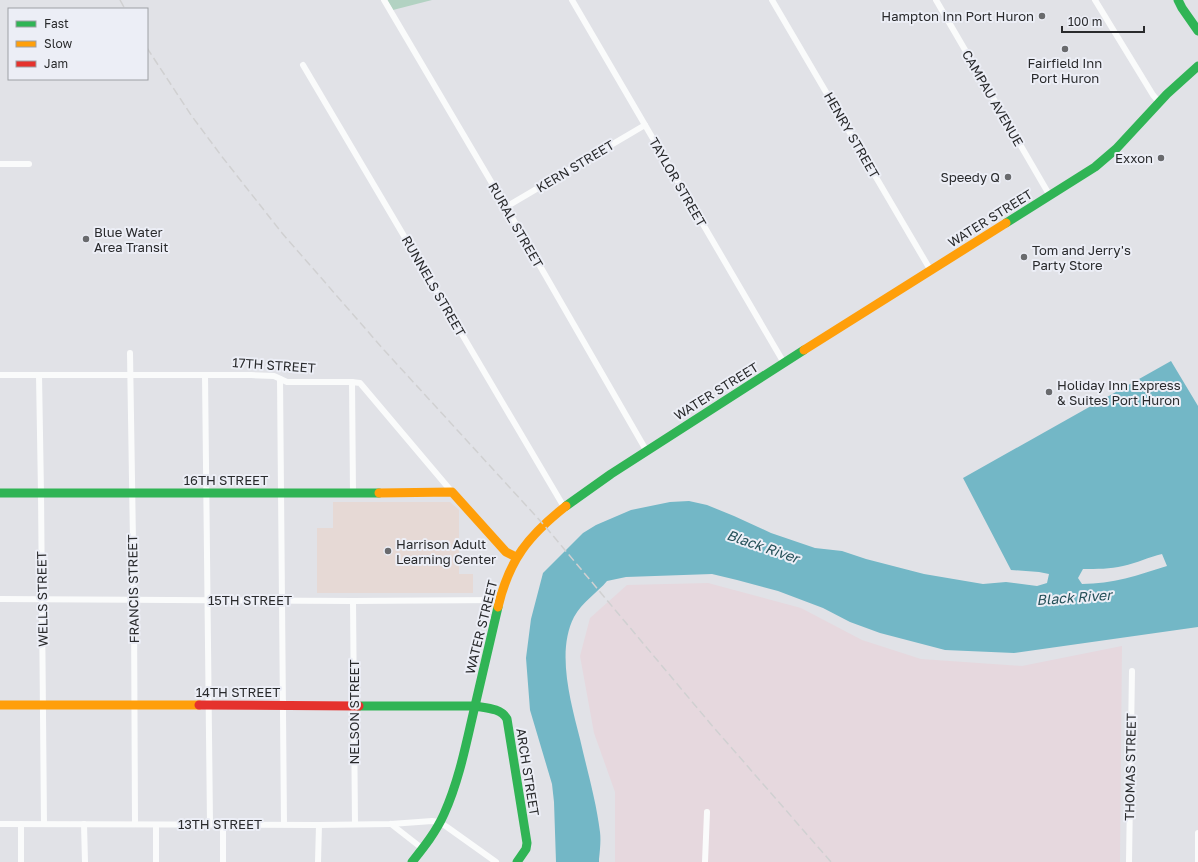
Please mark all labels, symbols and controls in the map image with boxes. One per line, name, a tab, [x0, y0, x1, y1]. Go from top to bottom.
legend	[8, 8, 148, 80]
place label: Hampton Inn Port Huron	[881, 8, 1034, 24]
scale bar	[1062, 8, 1144, 34]
marker: Hampton Inn Port Huron	[1037, 11, 1047, 21]
text: 100 m	[1068, 14, 1102, 29]
text: Fast	[44, 16, 69, 31]
text: Slow	[44, 36, 72, 51]
marker: Fairfield Inn Port Huron	[1060, 44, 1070, 54]
street label: CAMPAU AVENUE	[959, 47, 1027, 149]
place label: Fairfield Inn Port Huron	[1028, 55, 1102, 86]
text: Jam	[44, 56, 68, 71]
street label: HENRY STREET	[821, 89, 883, 181]
street label: TAYLOR STREET	[646, 134, 710, 230]
street label: KERN STREET	[533, 136, 617, 196]
place label: Exxon	[1115, 150, 1153, 166]
marker: Exxon	[1156, 153, 1166, 163]
place label: Speedy Q	[940, 169, 1000, 185]
marker: Speedy Q	[1003, 172, 1013, 182]
street label: RURAL STREET	[485, 180, 547, 270]
street label: WATER STREET	[945, 186, 1035, 250]
place label: Blue Water Area Transit	[94, 224, 169, 255]
street label: RUNNELS STREET	[399, 233, 469, 339]
marker: Blue Water Area Transit	[81, 234, 91, 244]
place label: Tom and Jerry's Party Store	[1032, 242, 1131, 273]
marker: Tom and Jerry's Party Store	[1019, 252, 1029, 262]
street label: 17TH STREET	[232, 354, 316, 376]
street label: WATER STREET	[671, 359, 761, 423]
place label: Holiday Inn Express & Suites Port Huron	[1057, 377, 1181, 408]
marker: Holiday Inn Express & Suites Port Huron	[1044, 387, 1054, 397]
street label: 16TH STREET	[184, 472, 268, 488]
water label: Black River	[725, 526, 804, 567]
street label: FRANCIS STREET	[124, 534, 142, 644]
place label: Harrison Adult Learning Center	[396, 536, 496, 567]
marker: Harrison Adult Learning Center	[383, 546, 393, 556]
street label: WELLS STREET	[33, 551, 51, 647]
street label: WATER STREET	[462, 578, 500, 676]
water label: Black River	[1036, 586, 1115, 608]
street label: 15TH STREET	[208, 592, 292, 608]
street label: NELSON STREET	[346, 659, 362, 765]
street label: 14TH STREET	[196, 684, 280, 700]
street label: THOMAS STREET	[1121, 713, 1139, 821]
street label: ARCH STREET	[513, 727, 543, 817]
street label: 13TH STREET	[178, 816, 262, 832]

